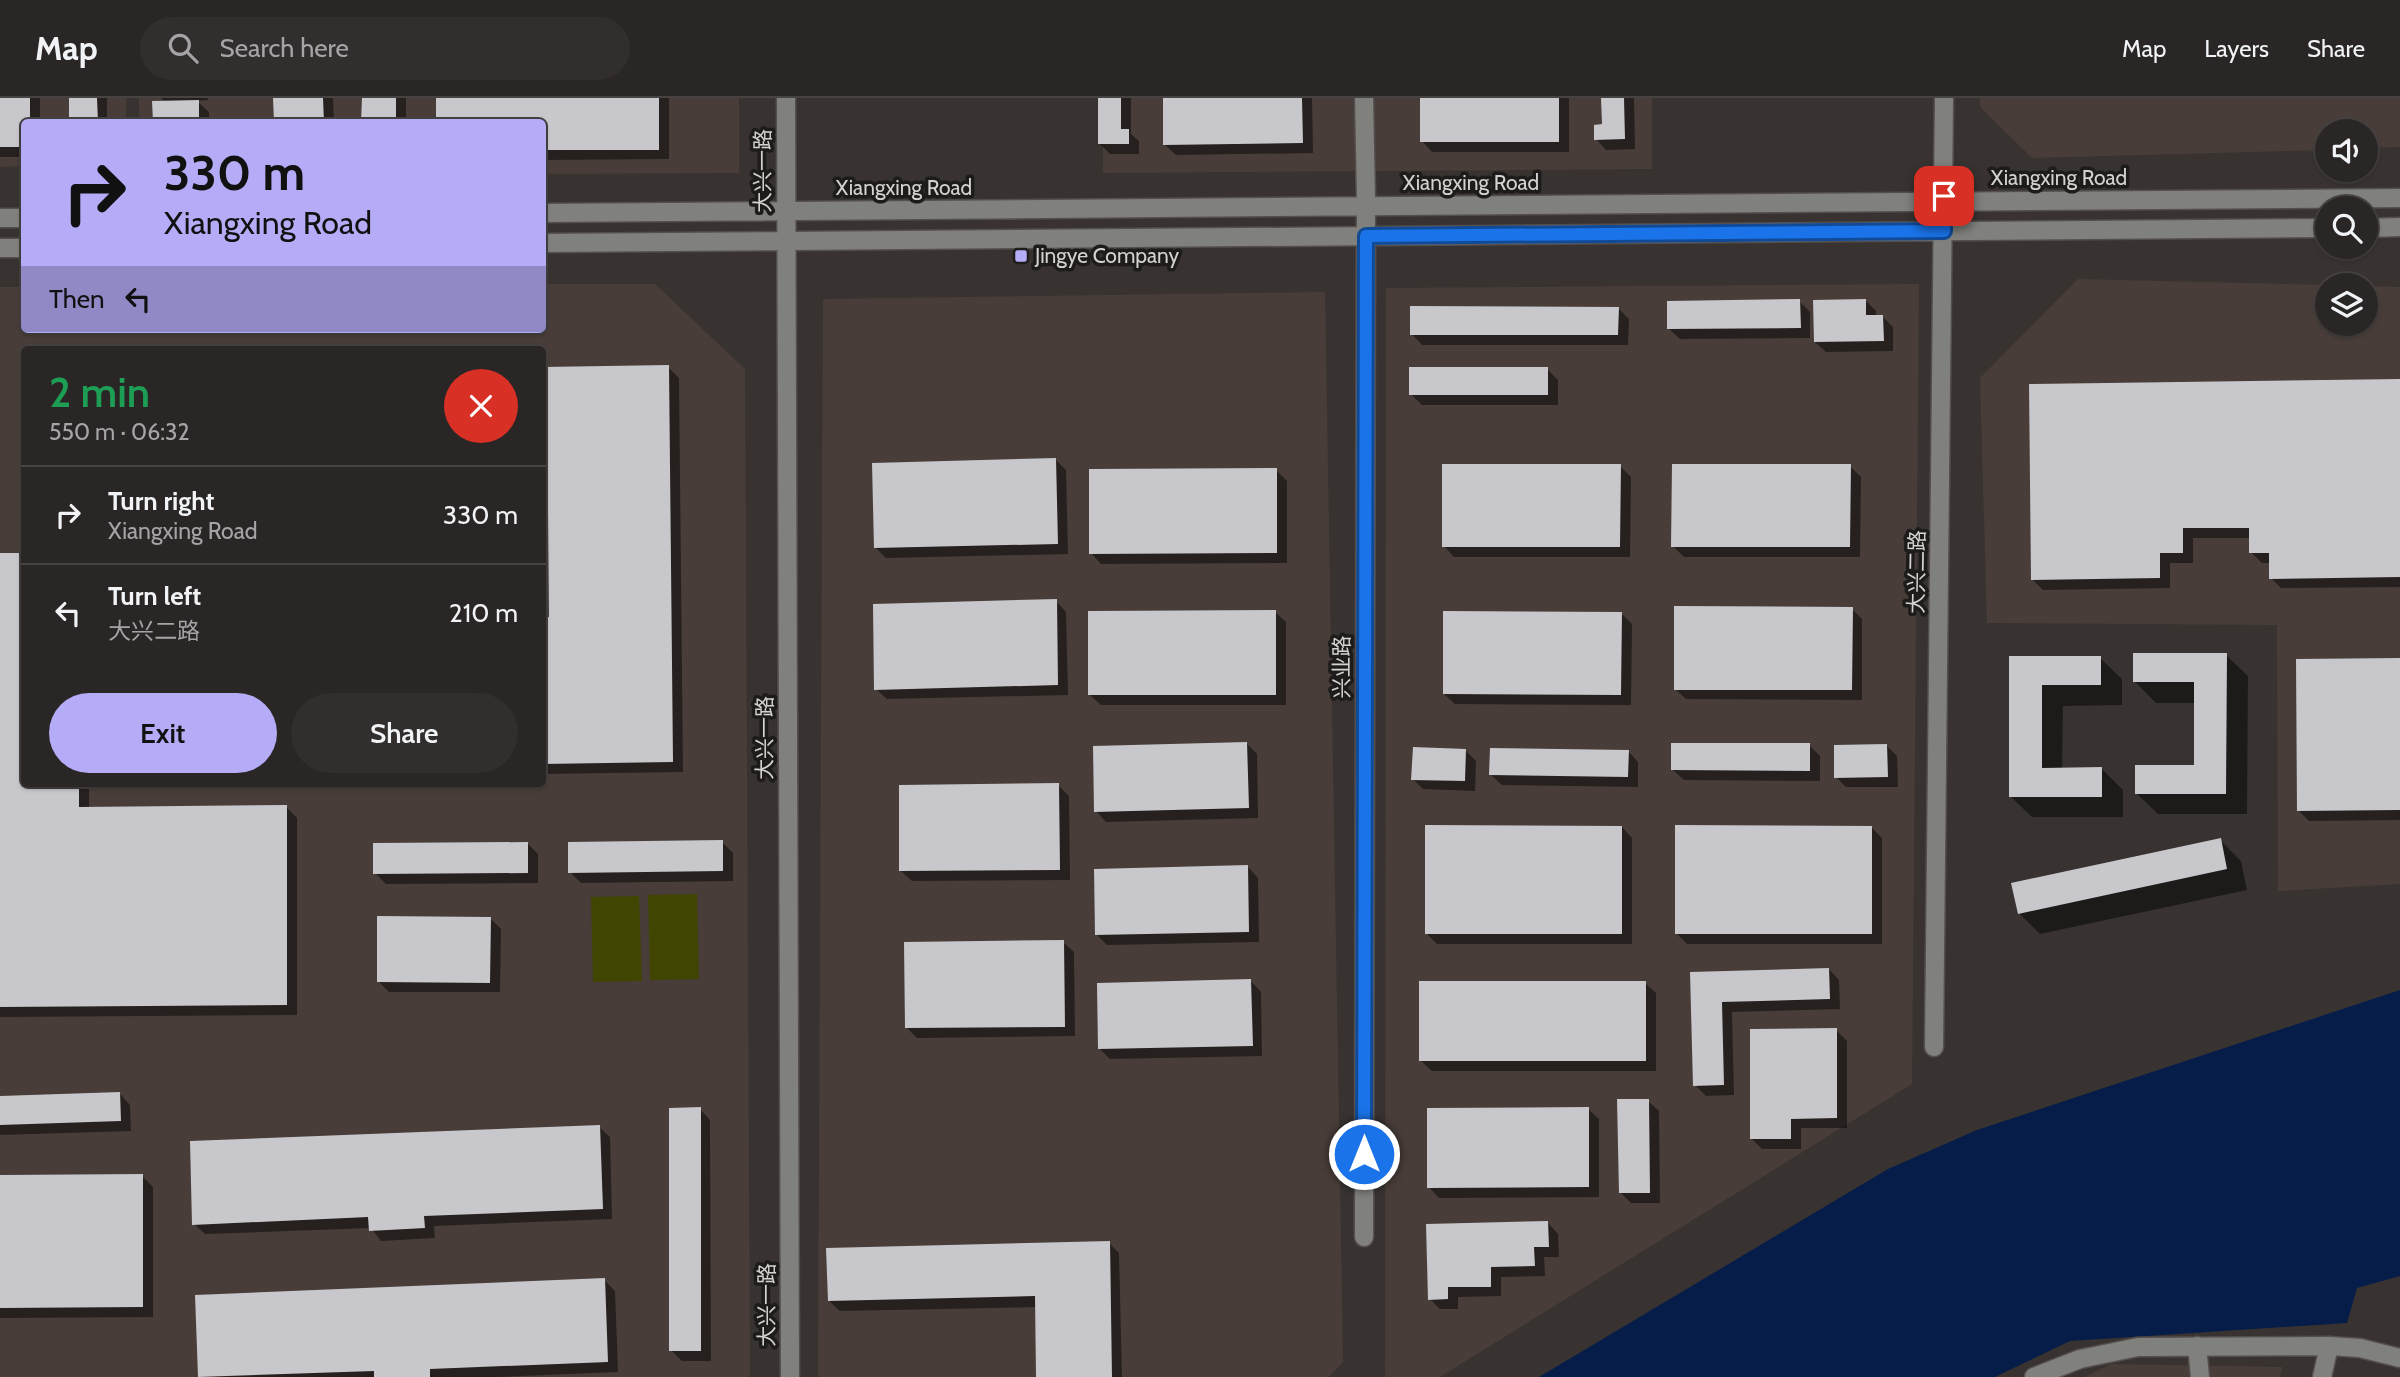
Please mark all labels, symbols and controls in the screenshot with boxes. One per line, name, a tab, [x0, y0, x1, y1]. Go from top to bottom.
search box	[140, 17, 630, 80]
text: Map	[35, 28, 98, 68]
icon: search	[164, 29, 202, 67]
text: Search here	[220, 32, 349, 64]
text: Map	[2122, 34, 2166, 63]
text: Layers	[2204, 34, 2269, 63]
text: Share	[2307, 34, 2365, 63]
map controls	[2315, 119, 2378, 336]
button: sound	[2315, 119, 2378, 182]
street label: 大兴一路	[750, 129, 775, 213]
text: 330 m	[164, 143, 305, 202]
icon: right	[49, 147, 140, 238]
street label: Xiangxing Road	[1991, 165, 2127, 190]
pin	[1914, 166, 1974, 226]
street label: Xiangxing Road	[1403, 170, 1539, 195]
street label: Xiangxing Road	[836, 175, 972, 200]
icon: arrive	[1925, 177, 1963, 215]
button: search	[2315, 196, 2378, 259]
text: Xiangxing Road	[164, 203, 372, 242]
place label: Jingye Company	[1034, 243, 1180, 268]
marker: Jingye Company	[1013, 248, 1029, 264]
button: layers	[2315, 273, 2378, 336]
icon: left	[119, 280, 157, 318]
text: Then	[49, 283, 105, 315]
text: 2 min	[49, 366, 150, 418]
button: close	[444, 369, 518, 443]
text: 550 m · 06:32	[49, 418, 190, 446]
text: Turn right	[108, 485, 214, 517]
icon: right	[49, 496, 87, 534]
text: 330 m	[443, 499, 518, 531]
text: Xiangxing Road	[108, 517, 258, 545]
street label: 大兴二路	[1903, 530, 1930, 614]
text: Turn left	[108, 580, 201, 612]
icon: left	[49, 594, 87, 632]
text: 210 m	[449, 597, 518, 629]
text: 大兴二路	[108, 617, 200, 645]
street label: 兴业路	[1329, 636, 1354, 699]
button: Exit	[49, 693, 277, 773]
button: Share	[291, 693, 518, 773]
street label: 大兴一路	[752, 696, 777, 780]
position arrow	[1327, 1117, 1401, 1191]
street label: 大兴一路	[754, 1263, 779, 1347]

